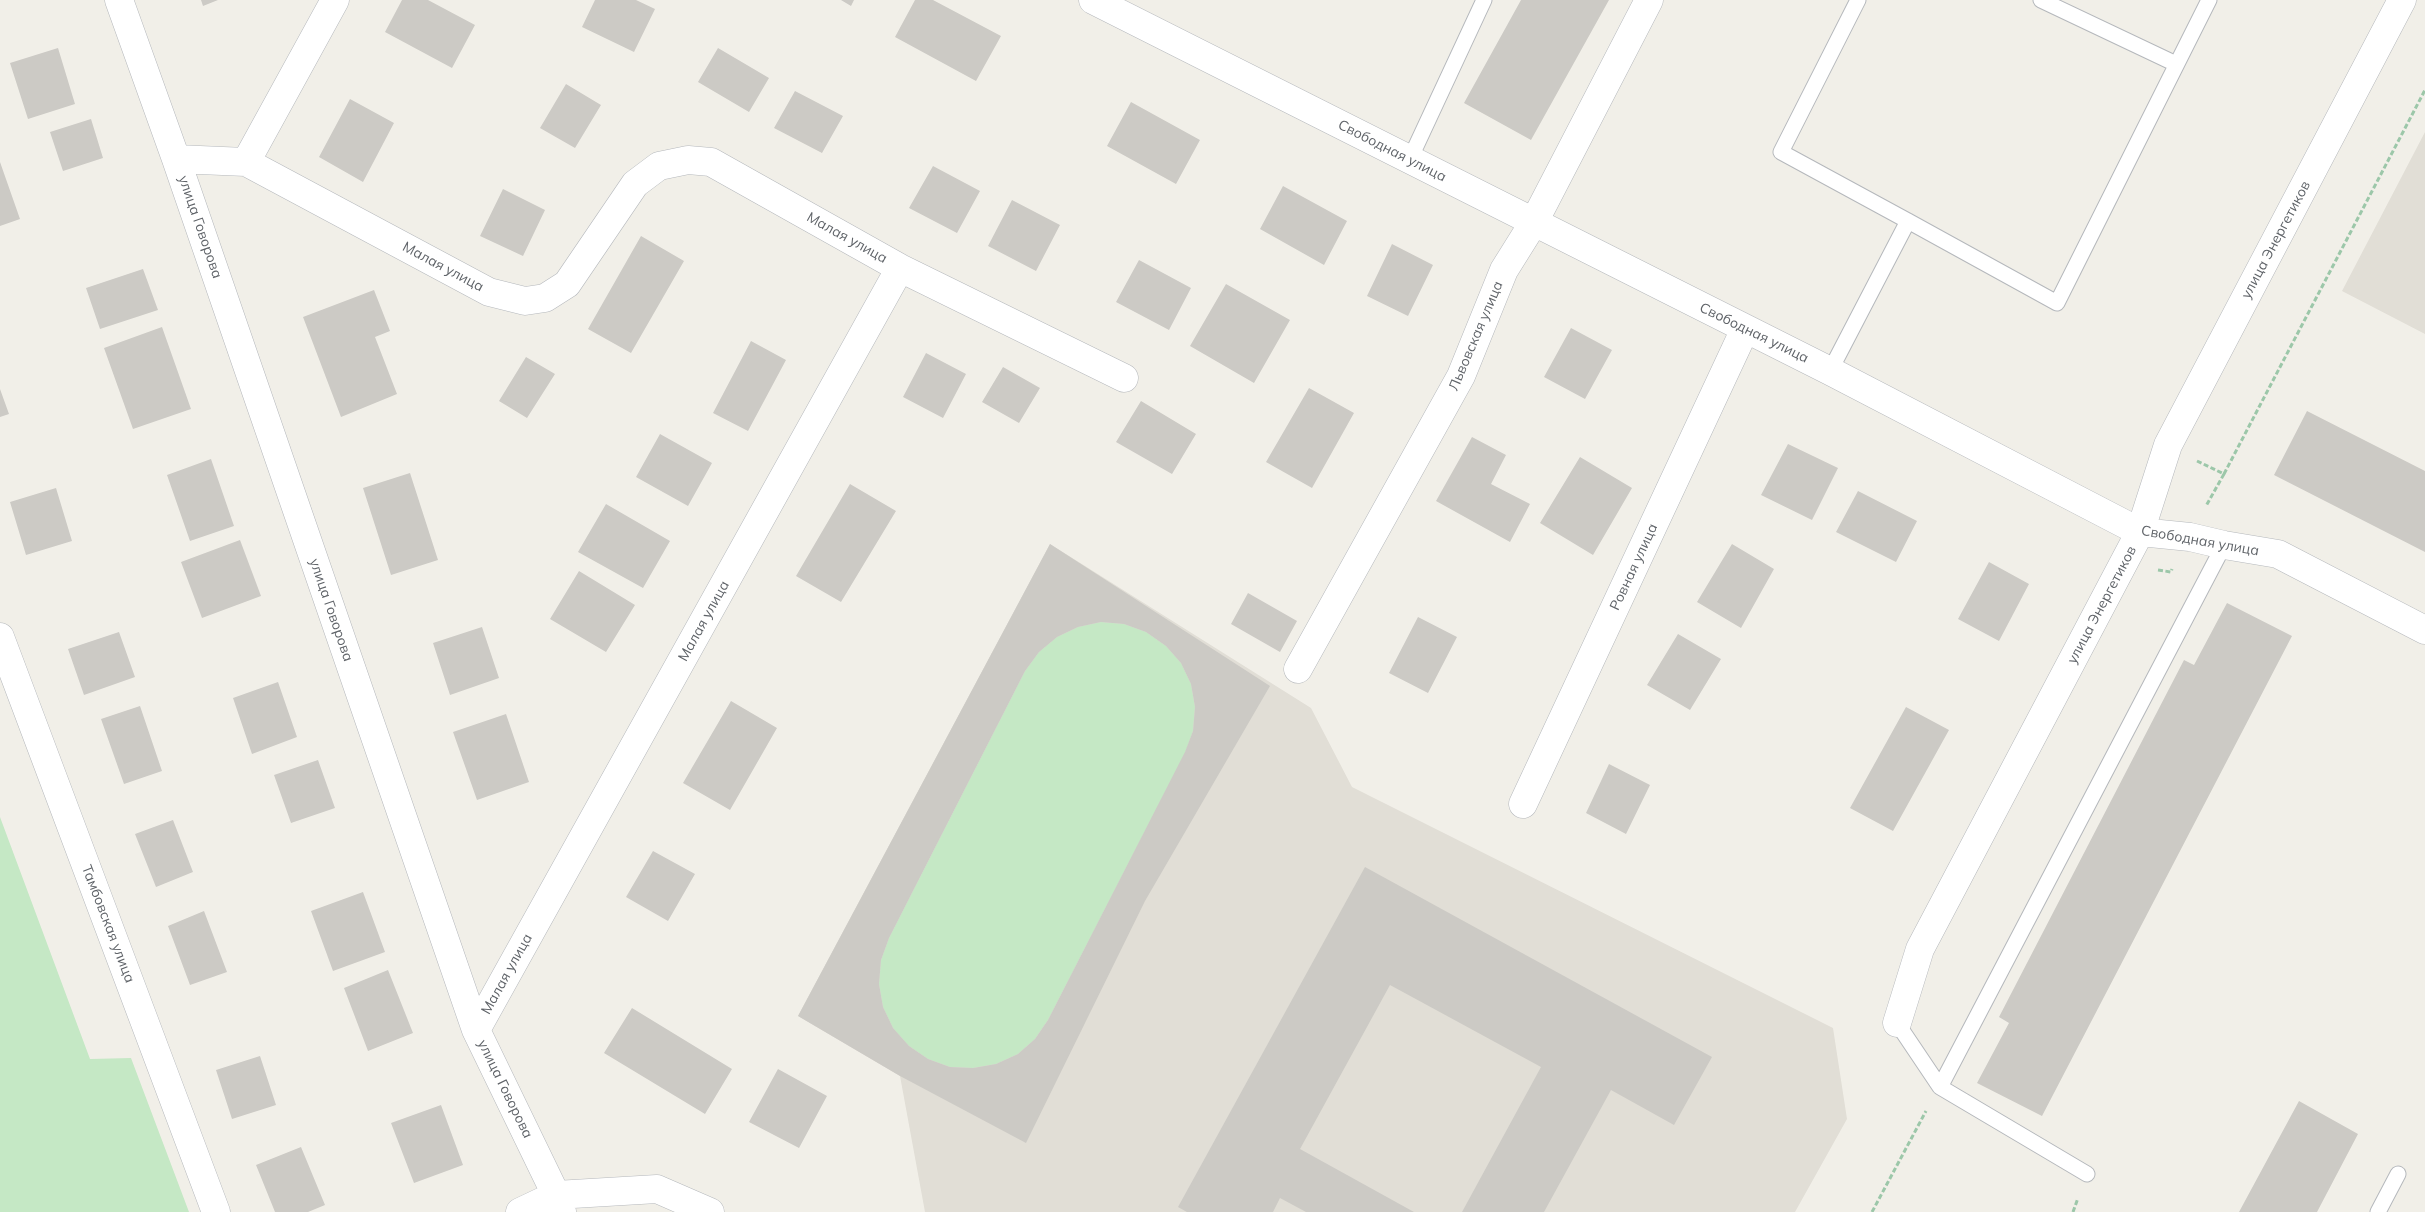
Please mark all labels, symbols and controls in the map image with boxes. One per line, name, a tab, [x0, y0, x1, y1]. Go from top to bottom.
street label: Свободная улица	[1335, 116, 1449, 186]
street label: улица Говорова	[175, 173, 225, 281]
street label: улица Энергетиков	[2238, 178, 2314, 302]
street label: Малая улица	[804, 209, 890, 267]
street label: Малая улица	[400, 239, 486, 295]
street label: Львовская улица	[1445, 279, 1507, 393]
street label: Свободная улица	[1697, 299, 1811, 367]
street label: Ровная улица	[1607, 521, 1661, 613]
street label: Свободная улица	[2140, 522, 2260, 560]
street label: улица Энергетиков	[2064, 543, 2140, 667]
street label: улица Говорова	[306, 556, 356, 664]
street label: Малая улица	[675, 578, 733, 664]
street label: Тамбовская улица	[78, 863, 138, 985]
street label: Малая улица	[478, 931, 536, 1017]
street label: улица Говорова	[474, 1037, 536, 1141]

